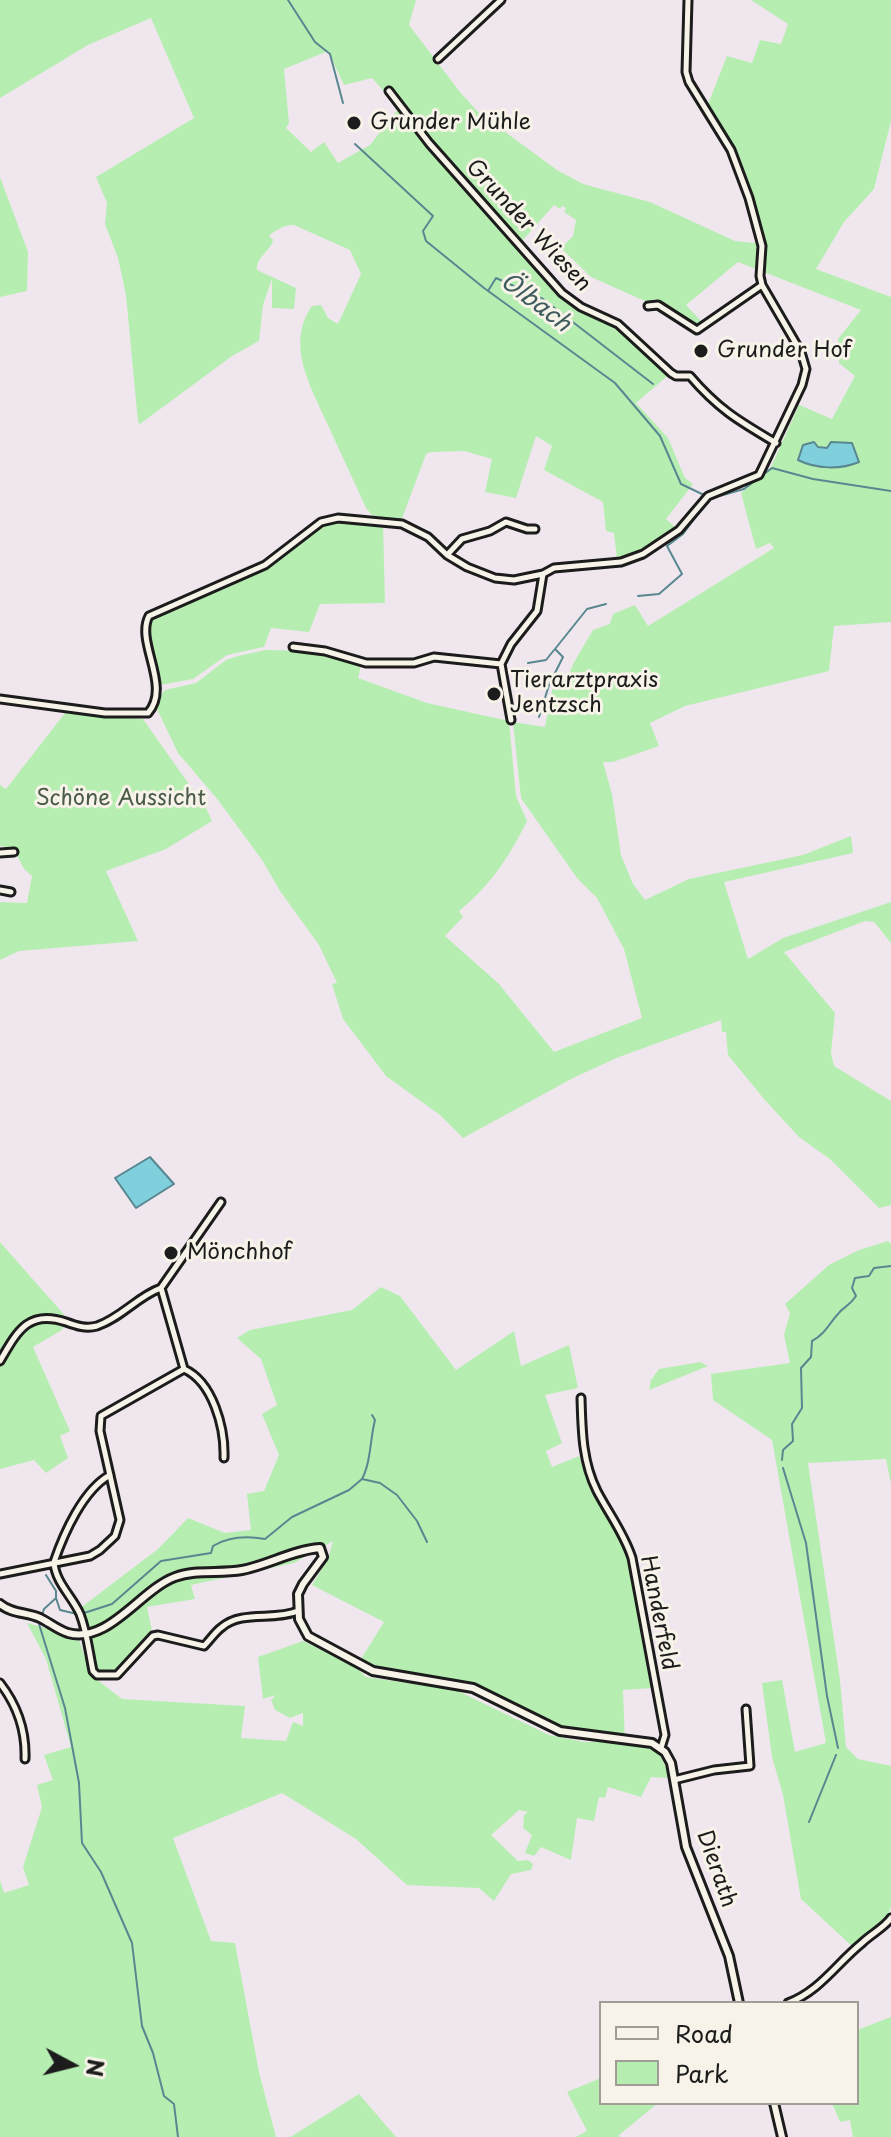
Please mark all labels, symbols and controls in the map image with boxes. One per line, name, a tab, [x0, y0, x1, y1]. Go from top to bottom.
place label: Grunder Mühle	[370, 110, 531, 136]
marker: Grunder Mühle	[345, 114, 363, 132]
street label: Grunder Wiesen	[460, 154, 596, 298]
water label: Ölbach	[494, 267, 576, 339]
place label: Grunder Hof	[717, 338, 851, 364]
marker: Grunder Hof	[692, 342, 710, 360]
place label: Tierarztpraxis Jentzsch	[510, 668, 658, 720]
marker: Tierarztpraxis Jentzsch	[485, 685, 503, 703]
park label: Schöne Aussicht	[36, 786, 206, 812]
place label: Mönchhof	[187, 1240, 292, 1266]
marker: Mönchhof	[162, 1244, 180, 1262]
street label: Handerfeld	[634, 1553, 682, 1673]
street label: Dierath	[691, 1827, 741, 1911]
legend	[599, 2001, 859, 2105]
text: Road	[675, 2015, 733, 2051]
north arrow	[32, 2025, 112, 2105]
text: Park	[675, 2055, 729, 2091]
text: N	[79, 2057, 114, 2079]

